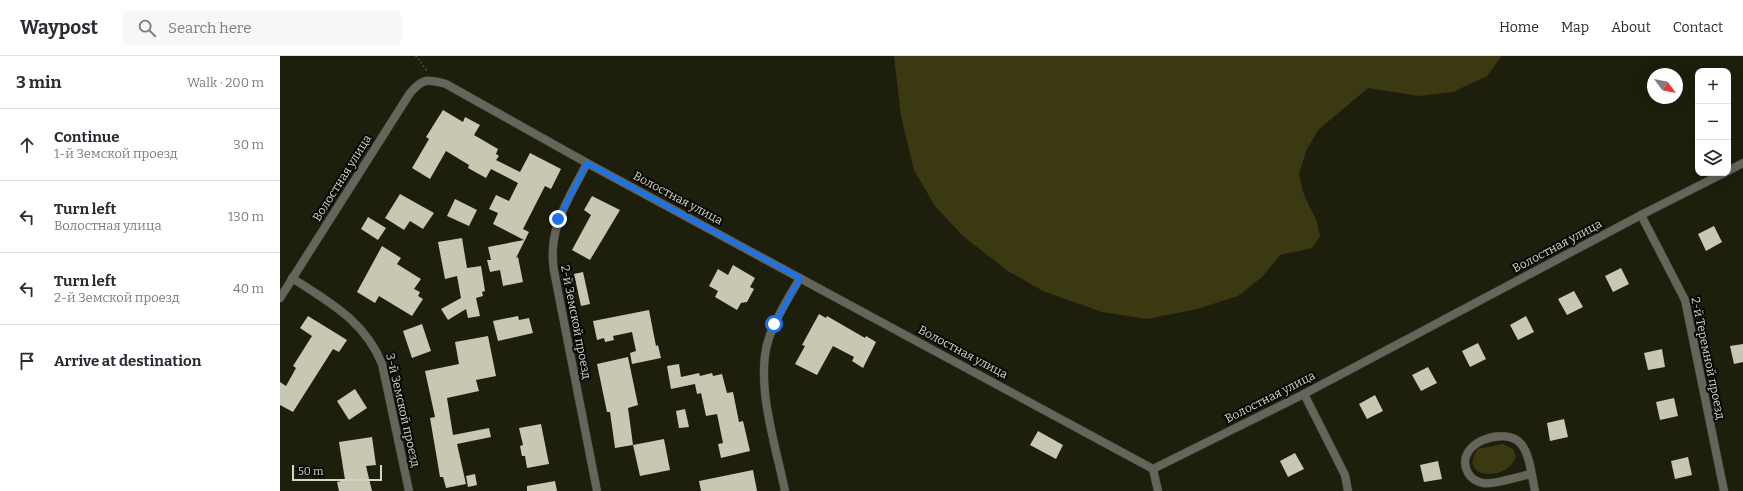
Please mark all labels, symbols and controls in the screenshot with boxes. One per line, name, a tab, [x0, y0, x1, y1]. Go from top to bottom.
search box	[122, 10, 402, 46]
text: Waypost	[20, 16, 98, 39]
icon: search	[136, 17, 158, 39]
text: Search here	[168, 19, 251, 37]
text: Home	[1499, 19, 1539, 36]
text: Map	[1561, 19, 1589, 36]
text: About	[1611, 19, 1651, 36]
text: Contact	[1673, 19, 1723, 36]
north arrow	[1647, 68, 1683, 104]
map controls	[1695, 68, 1731, 176]
button: +	[1695, 68, 1731, 104]
text: 3 min	[16, 72, 61, 93]
text: Walk · 200 m	[187, 75, 264, 90]
button: −	[1695, 104, 1731, 140]
text: Continue	[54, 128, 120, 146]
street label: Волостная улица	[310, 132, 374, 224]
icon: ahead	[16, 134, 38, 156]
text: 30 m	[233, 137, 264, 152]
button: layers	[1695, 140, 1731, 176]
text: 1-й Земской проезд	[54, 146, 178, 161]
street label: Волостная улица	[631, 168, 726, 228]
text: Turn left	[54, 200, 116, 218]
icon: left	[16, 206, 38, 228]
text: 130 m	[228, 209, 264, 224]
route end	[549, 210, 567, 228]
street label: Волостная улица	[1510, 216, 1605, 276]
text: Волостная улица	[54, 218, 162, 233]
street label: 2-й Земской проезд	[558, 264, 594, 380]
text: Turn left	[54, 272, 116, 290]
icon: left	[16, 278, 38, 300]
text: 40 m	[233, 281, 264, 296]
text: 2-й Земской проезд	[54, 290, 180, 305]
street label: 2-й Теремной проезд	[1688, 296, 1728, 420]
route start	[765, 315, 783, 333]
street label: Волостная улица	[916, 322, 1011, 382]
icon: arrive	[16, 350, 38, 372]
text: Arrive at destination	[54, 352, 201, 370]
street label: 3-й Земской проезд	[383, 352, 423, 468]
street label: Волостная улица	[1223, 368, 1318, 426]
scale bar	[292, 463, 382, 482]
text: 50 m	[298, 465, 324, 478]

